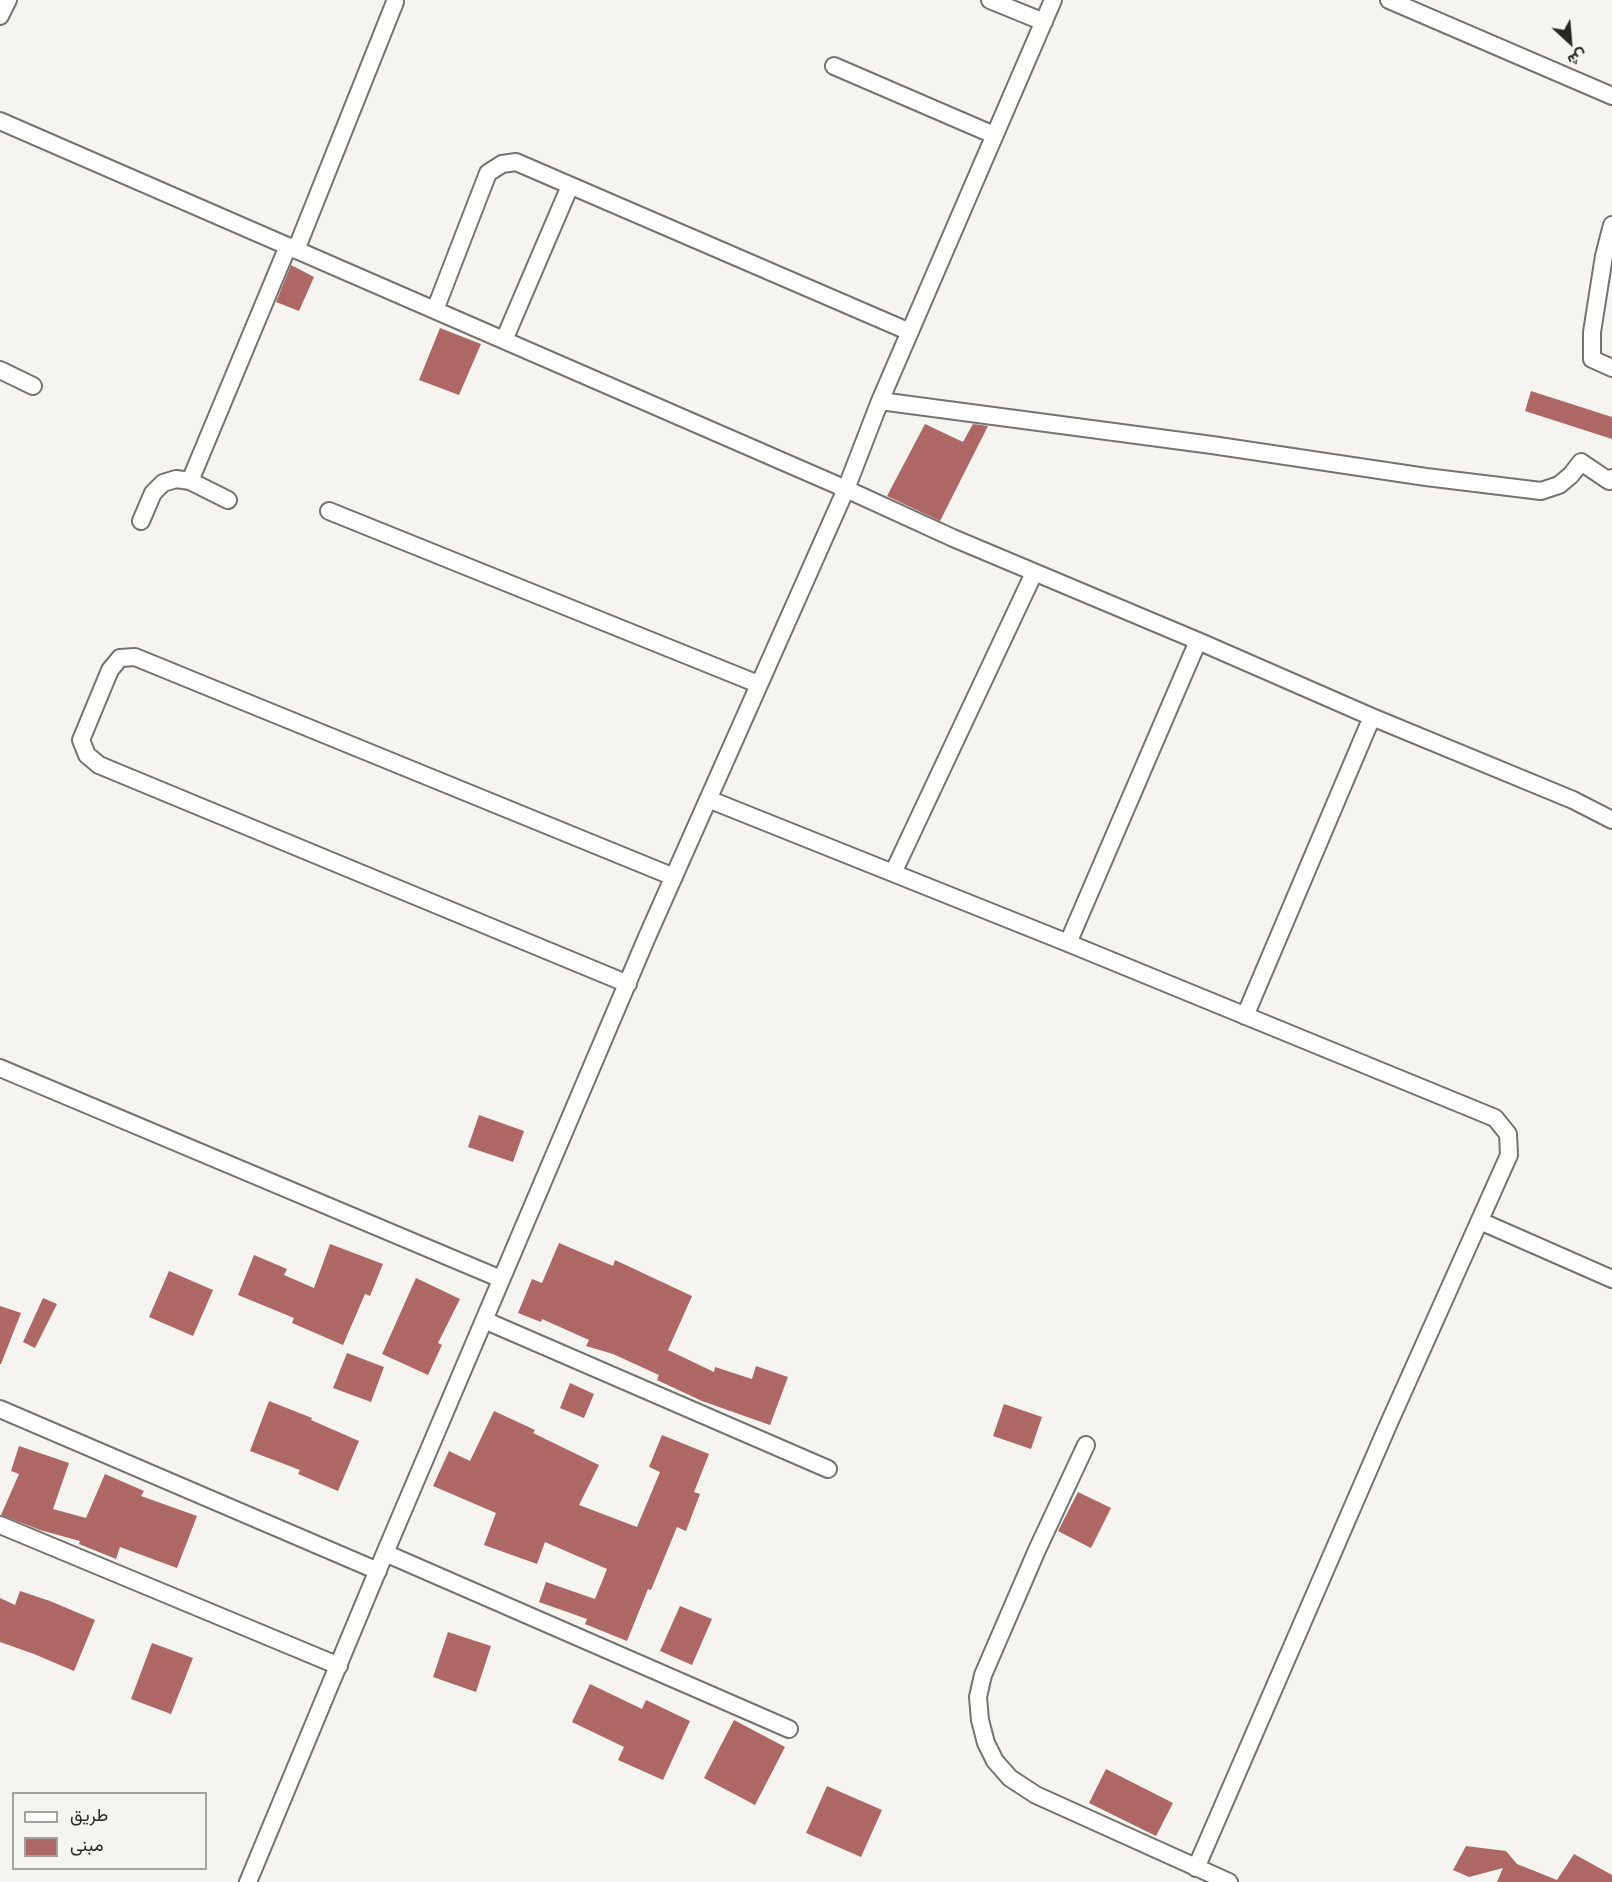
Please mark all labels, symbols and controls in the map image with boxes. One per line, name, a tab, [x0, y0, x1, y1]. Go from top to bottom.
north arrow	[1540, 12, 1600, 72]
text: ش	[1565, 45, 1591, 71]
legend	[12, 1792, 207, 1870]
text: طريق	[70, 1803, 108, 1826]
text: مبنى	[70, 1833, 104, 1856]

